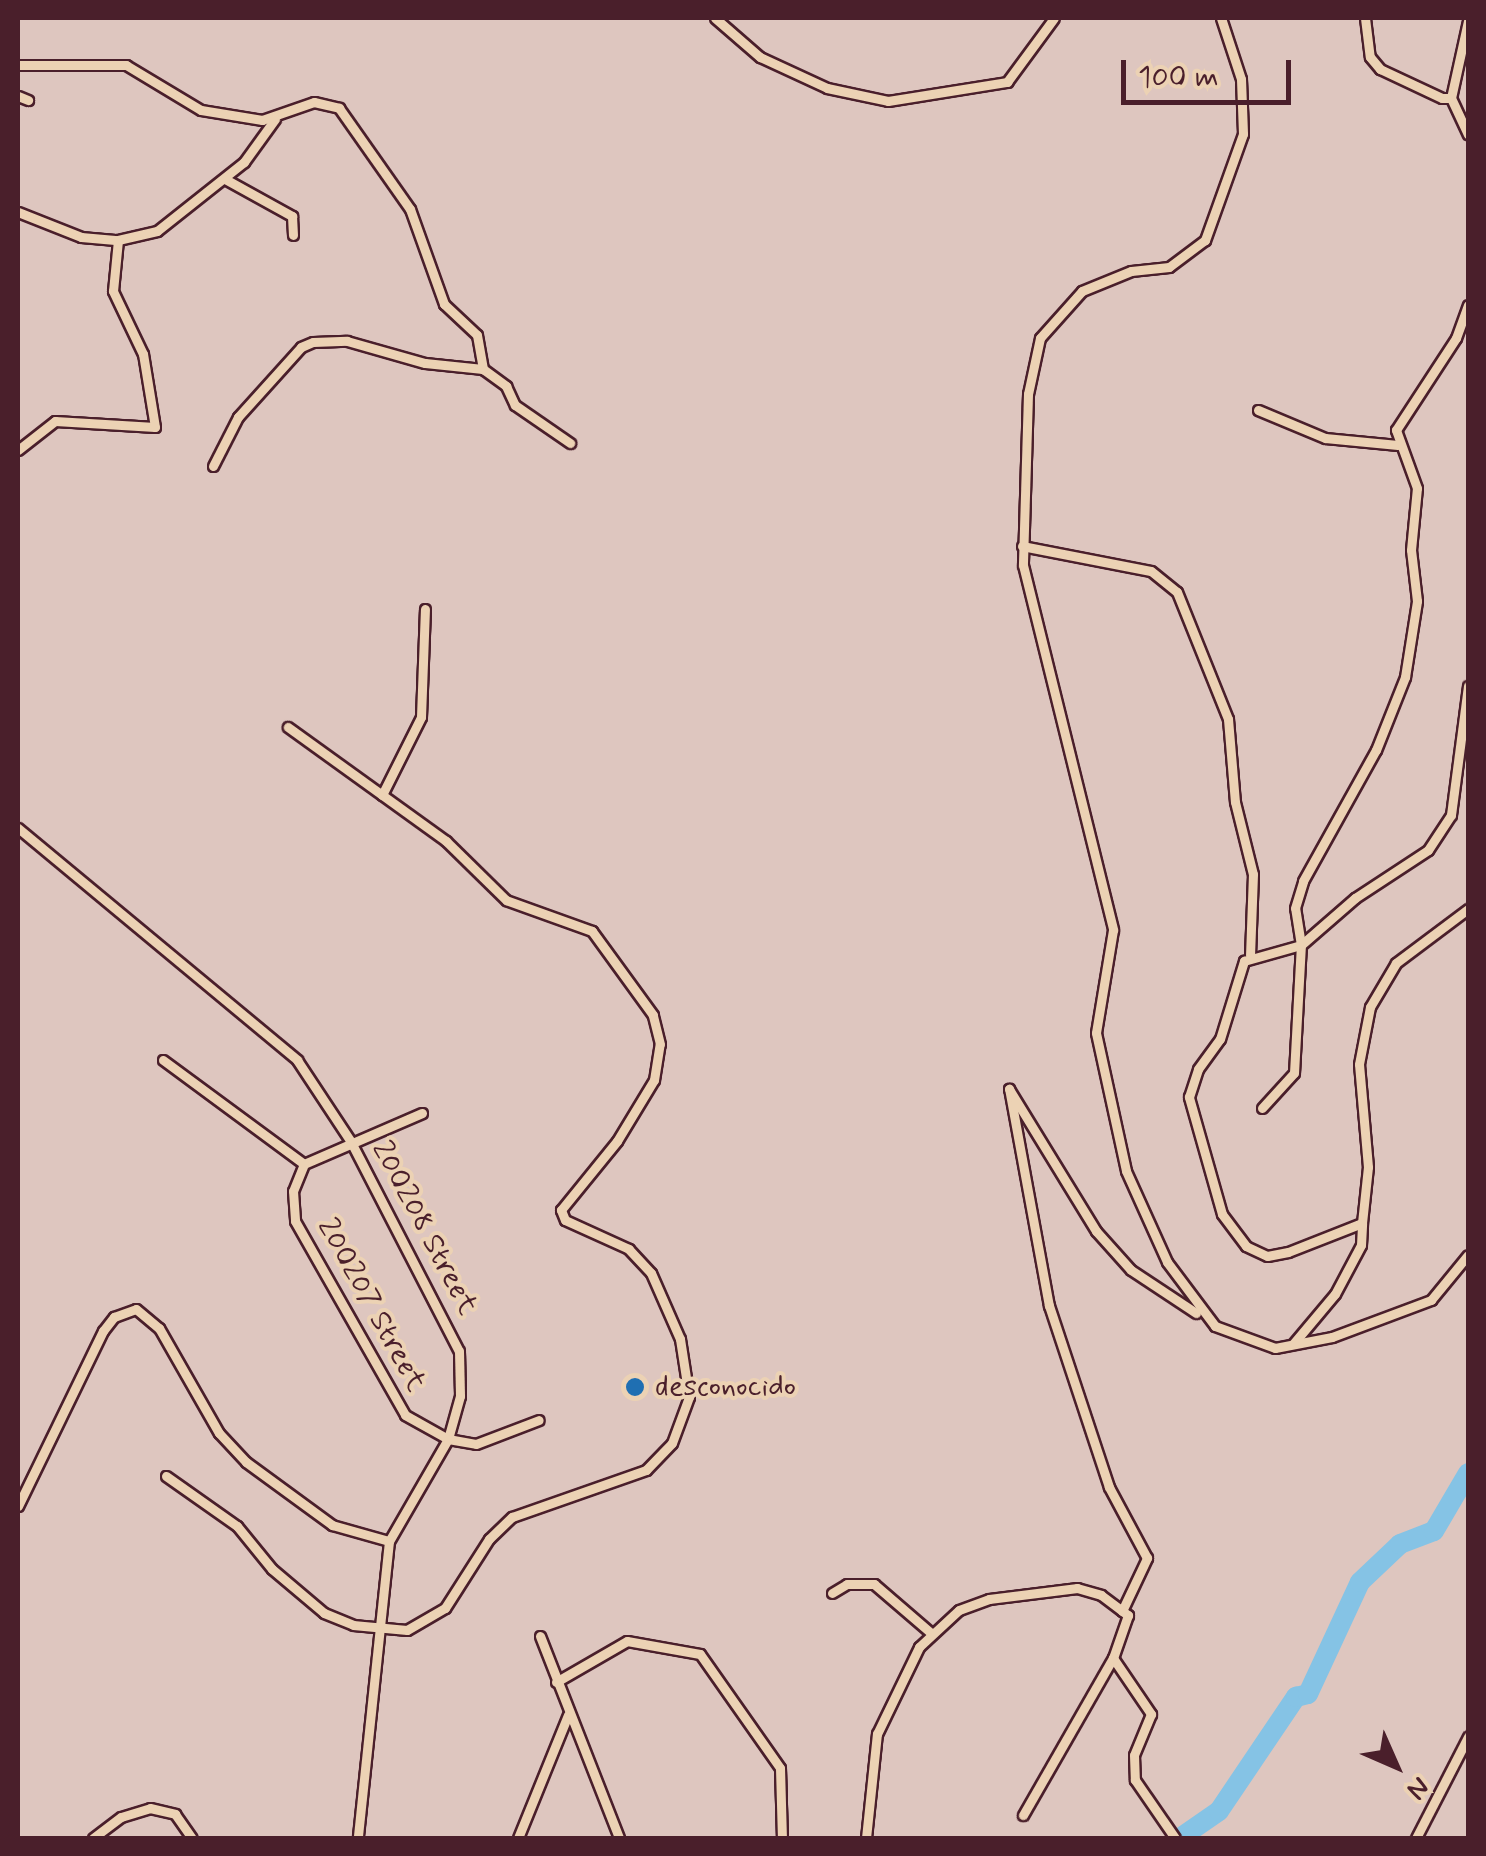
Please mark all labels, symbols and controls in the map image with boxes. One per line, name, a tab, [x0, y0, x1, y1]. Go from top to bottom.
scale bar	[1126, 40, 1296, 102]
text: 100 m	[1138, 58, 1219, 97]
street label: 200208 Street	[363, 1135, 485, 1321]
street label: 200207 Street	[309, 1212, 433, 1398]
place label: desconocido	[655, 1369, 796, 1405]
marker: desconocido	[624, 1376, 646, 1398]
north arrow	[1346, 1716, 1446, 1816]
text: N	[1398, 1768, 1437, 1807]

